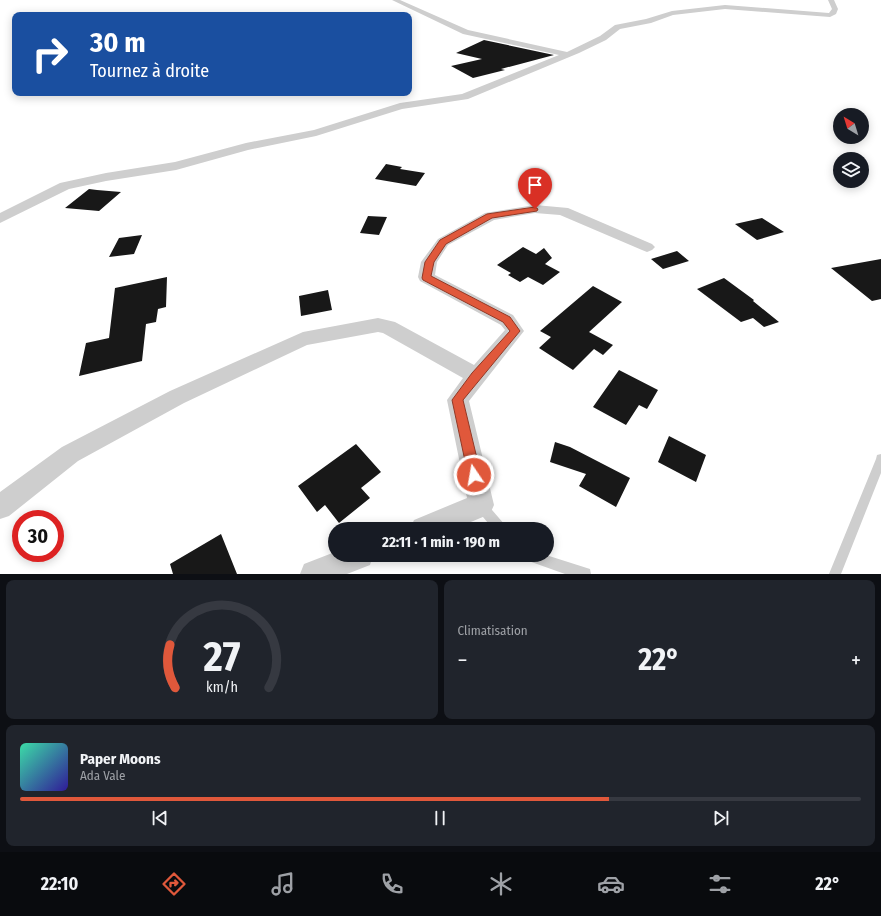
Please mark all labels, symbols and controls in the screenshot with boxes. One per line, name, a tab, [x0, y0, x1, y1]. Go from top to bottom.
text: 30 m	[90, 26, 146, 59]
icon: right	[24, 28, 76, 80]
text: Tournez à droite	[90, 60, 209, 82]
north arrow	[833, 108, 869, 144]
map controls	[833, 108, 869, 188]
button: layers	[833, 152, 869, 188]
pin	[518, 168, 552, 209]
icon: arrive	[524, 174, 546, 196]
position arrow	[453, 454, 495, 496]
speed limit sign: 30	[12, 510, 64, 562]
text: 22:11 · 1 min · 190 m	[382, 533, 500, 551]
text: Climatisation	[458, 623, 528, 638]
text: 27	[202, 631, 240, 681]
text: 22°	[638, 642, 680, 678]
text: −	[458, 647, 467, 674]
text: +	[851, 647, 861, 674]
text: km/h	[206, 678, 238, 695]
text: Paper Moons	[80, 750, 161, 768]
text: Ada Vale	[80, 768, 125, 783]
icon: previous	[149, 807, 171, 829]
icon: pause	[429, 807, 451, 829]
icon: next	[710, 807, 732, 829]
icon: directions	[160, 870, 188, 898]
icon: music	[269, 870, 297, 898]
icon: phone	[378, 870, 406, 898]
icon: climate	[487, 870, 515, 898]
icon: car	[597, 870, 625, 898]
icon: filters	[706, 870, 734, 898]
text: 22:10	[41, 873, 78, 895]
text: 22°	[815, 873, 840, 895]

